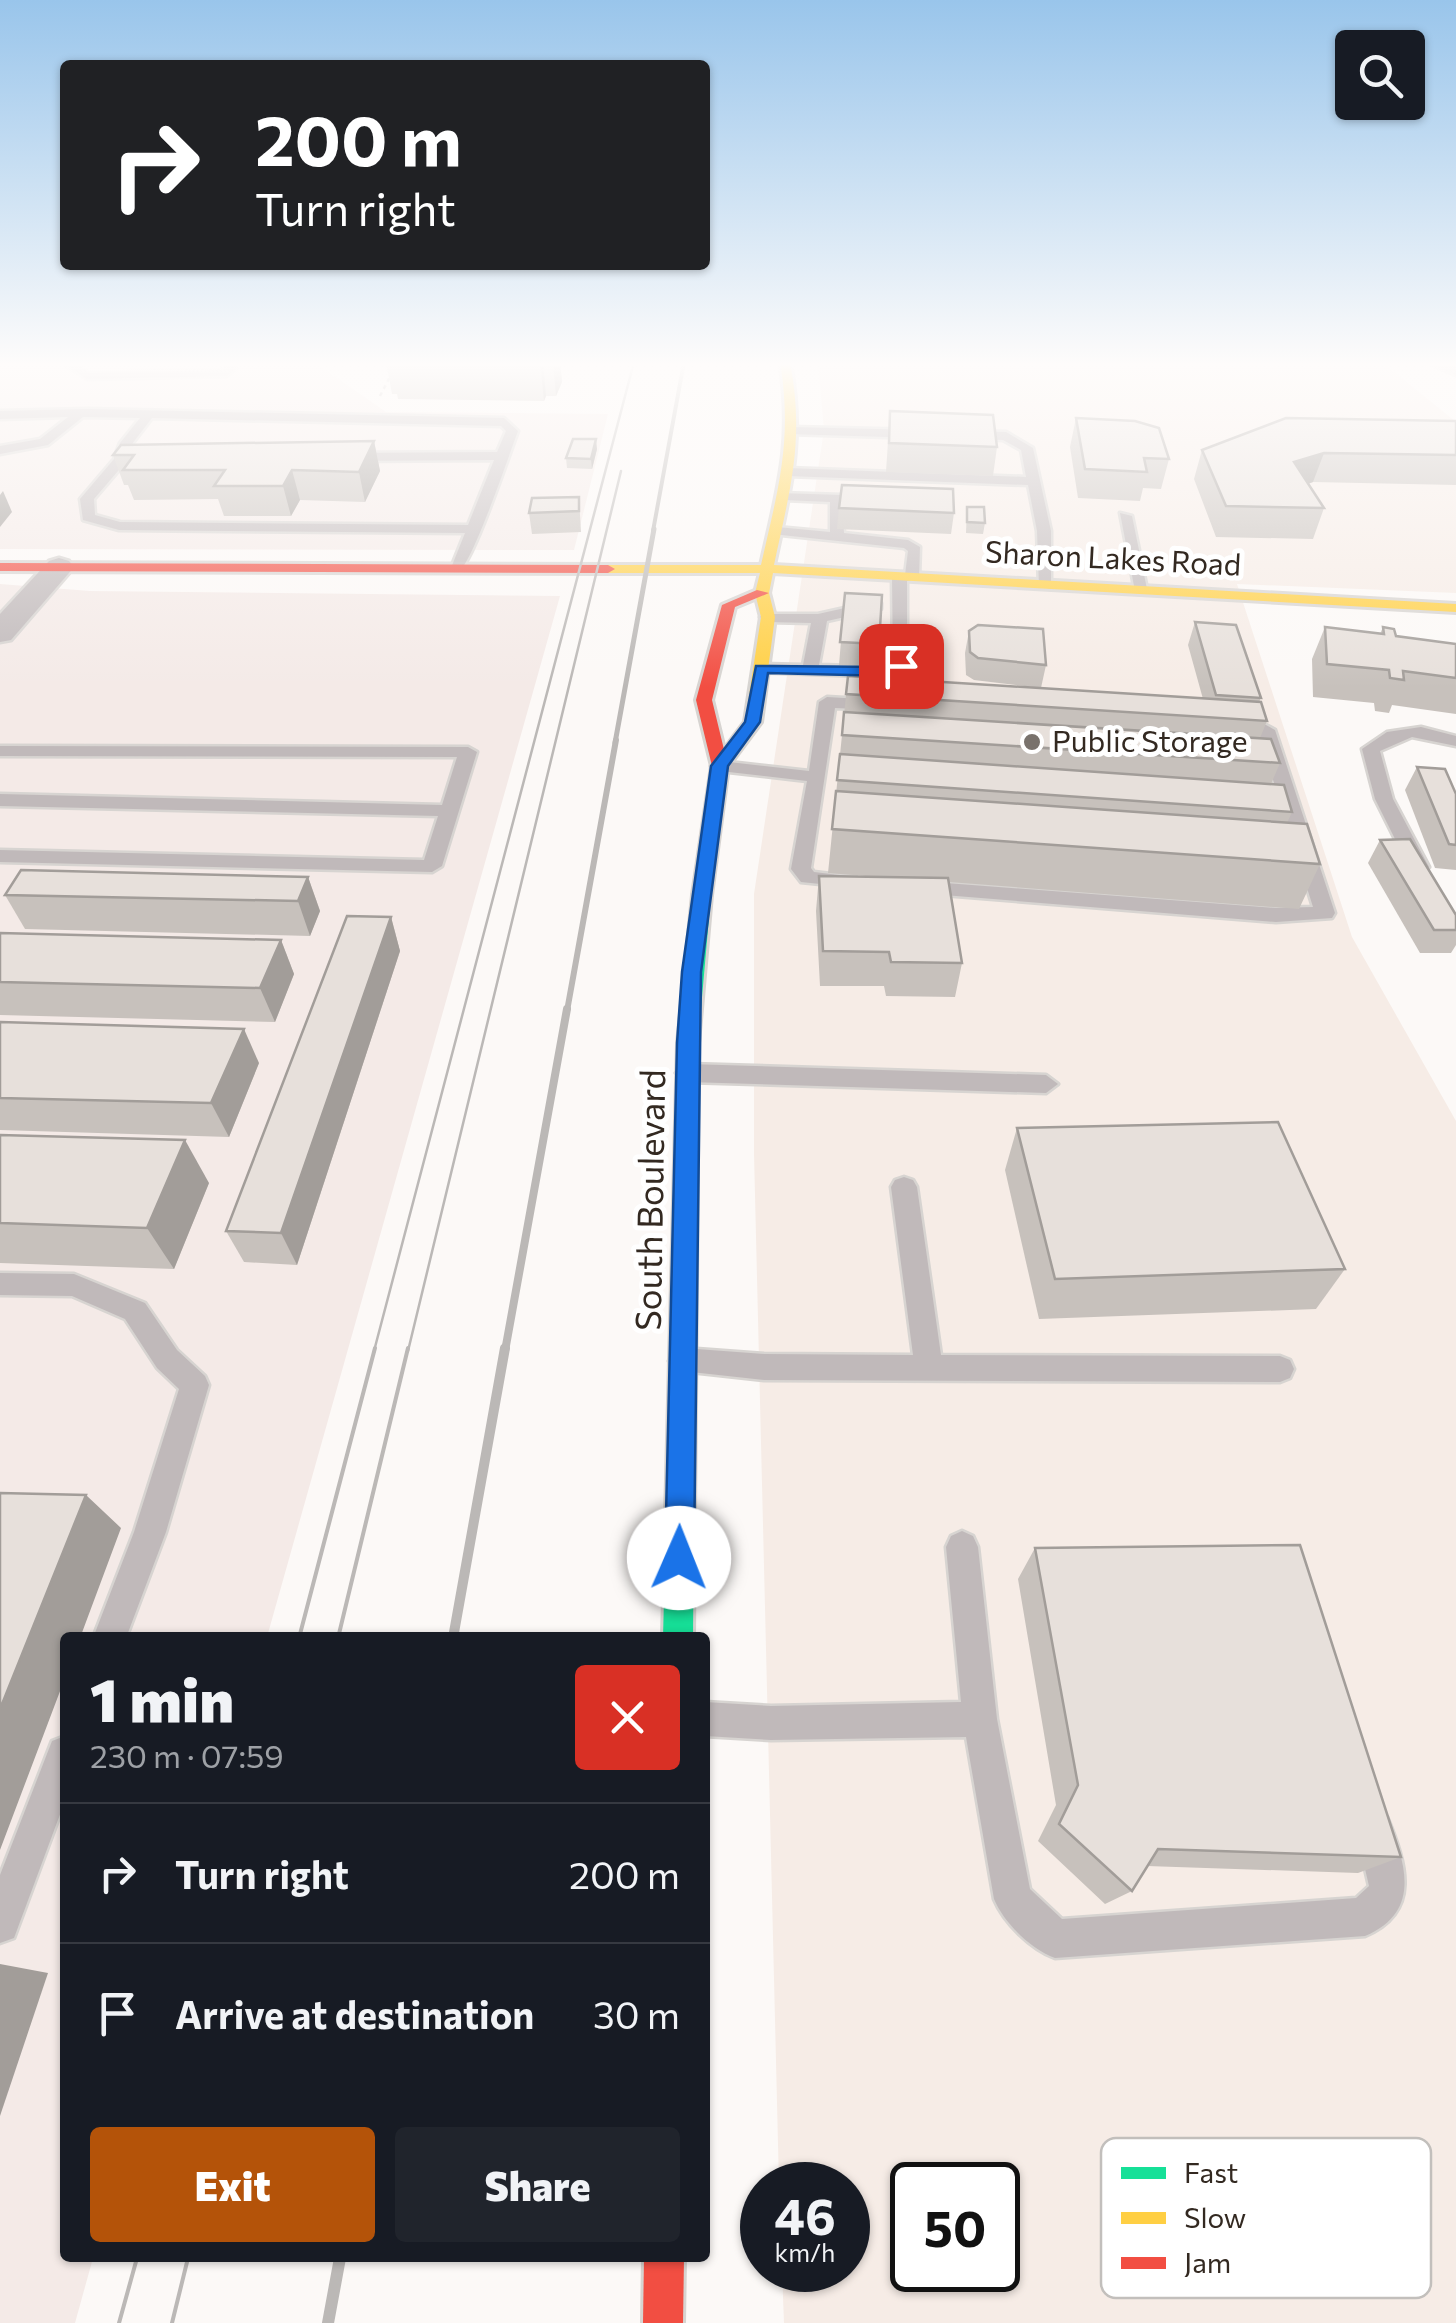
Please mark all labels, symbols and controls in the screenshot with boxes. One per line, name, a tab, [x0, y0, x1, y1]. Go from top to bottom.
map controls	[1335, 30, 1425, 120]
button: search	[1335, 30, 1425, 120]
text: 200 m	[255, 95, 462, 180]
icon: right	[90, 100, 220, 230]
text: Turn right	[255, 180, 456, 235]
street label: Sharon Lakes Road	[984, 531, 1242, 582]
pin	[859, 624, 944, 709]
icon: arrive	[874, 639, 929, 694]
place label: Public Storage	[1052, 721, 1248, 758]
marker: Public Storage	[1021, 731, 1043, 753]
street label: South Boulevard	[625, 1069, 672, 1331]
position arrow	[627, 1506, 731, 1610]
text: 1 min	[90, 1661, 234, 1734]
button: close	[575, 1665, 680, 1770]
text: 230 m · 07:59	[90, 1735, 284, 1775]
icon: right	[90, 1846, 145, 1901]
text: Turn right	[175, 1850, 349, 1897]
text: 200 m	[569, 1850, 680, 1897]
icon: arrive	[90, 1986, 145, 2041]
text: Arrive at destination	[175, 1990, 534, 2037]
text: 30 m	[593, 1990, 680, 2037]
button: Exit	[90, 2127, 375, 2242]
button: Share	[395, 2127, 680, 2242]
legend	[1101, 2138, 1431, 2298]
text: Fast	[1184, 2155, 1238, 2189]
speed limit sign: 50	[890, 2162, 1020, 2292]
text: 46	[774, 2184, 836, 2245]
text: Slow	[1184, 2200, 1246, 2234]
text: km/h	[775, 2237, 835, 2267]
text: Jam	[1184, 2245, 1231, 2279]

